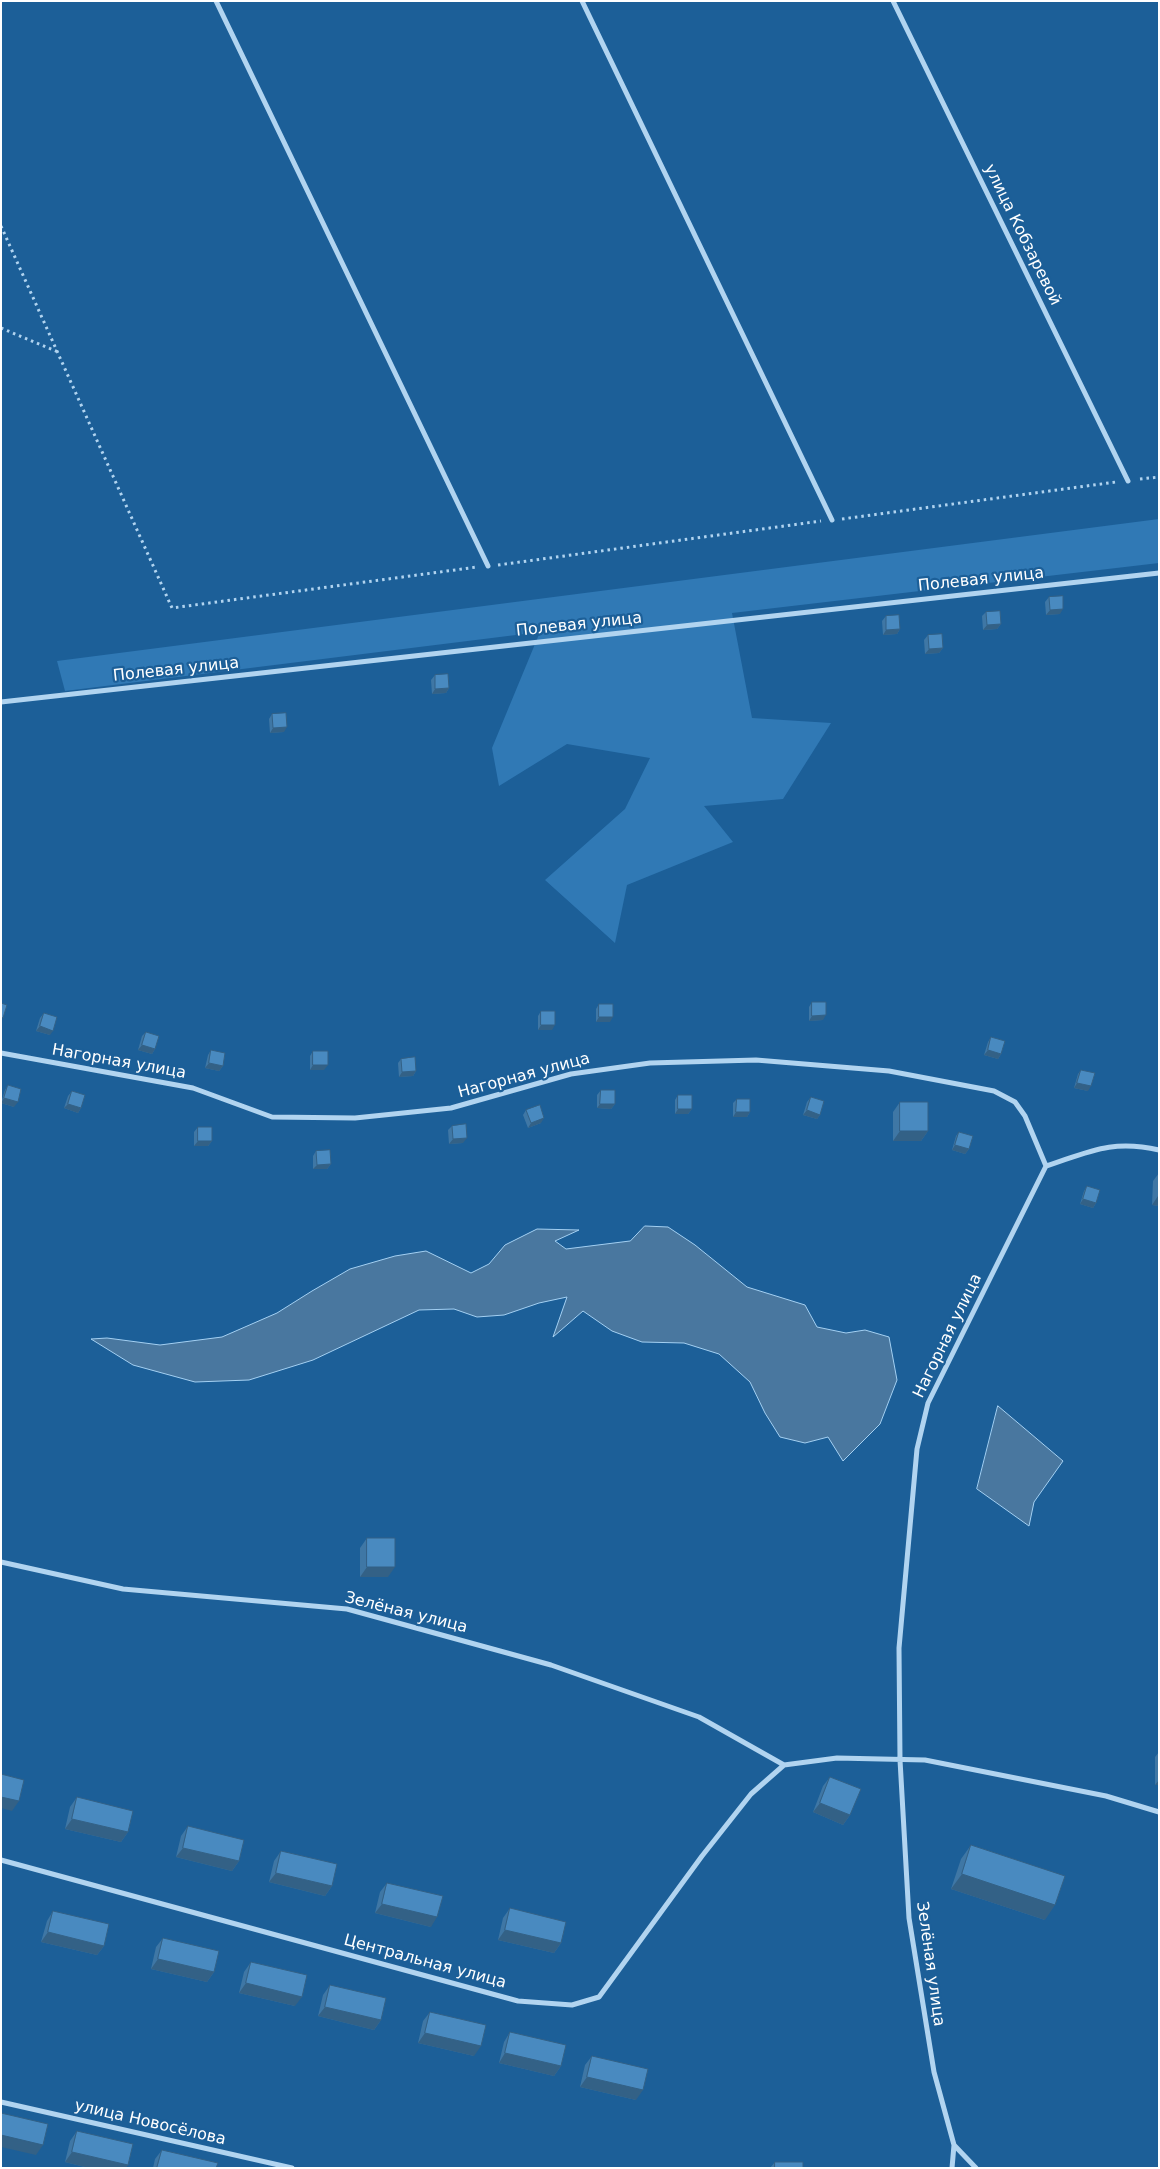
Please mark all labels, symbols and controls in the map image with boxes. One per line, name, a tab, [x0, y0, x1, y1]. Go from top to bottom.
street label: улица Кобзаревой	[979, 161, 1065, 309]
street label: Полевая улица	[917, 564, 1045, 596]
street label: Полевая улица	[515, 609, 643, 641]
street label: Полевая улица	[112, 654, 240, 686]
street label: Нагорная улица	[50, 1041, 188, 1083]
street label: Нагорная улица	[456, 1049, 592, 1103]
street label: Нагорная улица	[910, 1271, 986, 1401]
street label: Зелёная улица	[343, 1588, 469, 1638]
street label: Зелёная улица	[912, 1900, 948, 2028]
street label: Центральная улица	[342, 1931, 508, 1993]
street label: улица Новосёлова	[72, 2096, 228, 2150]

